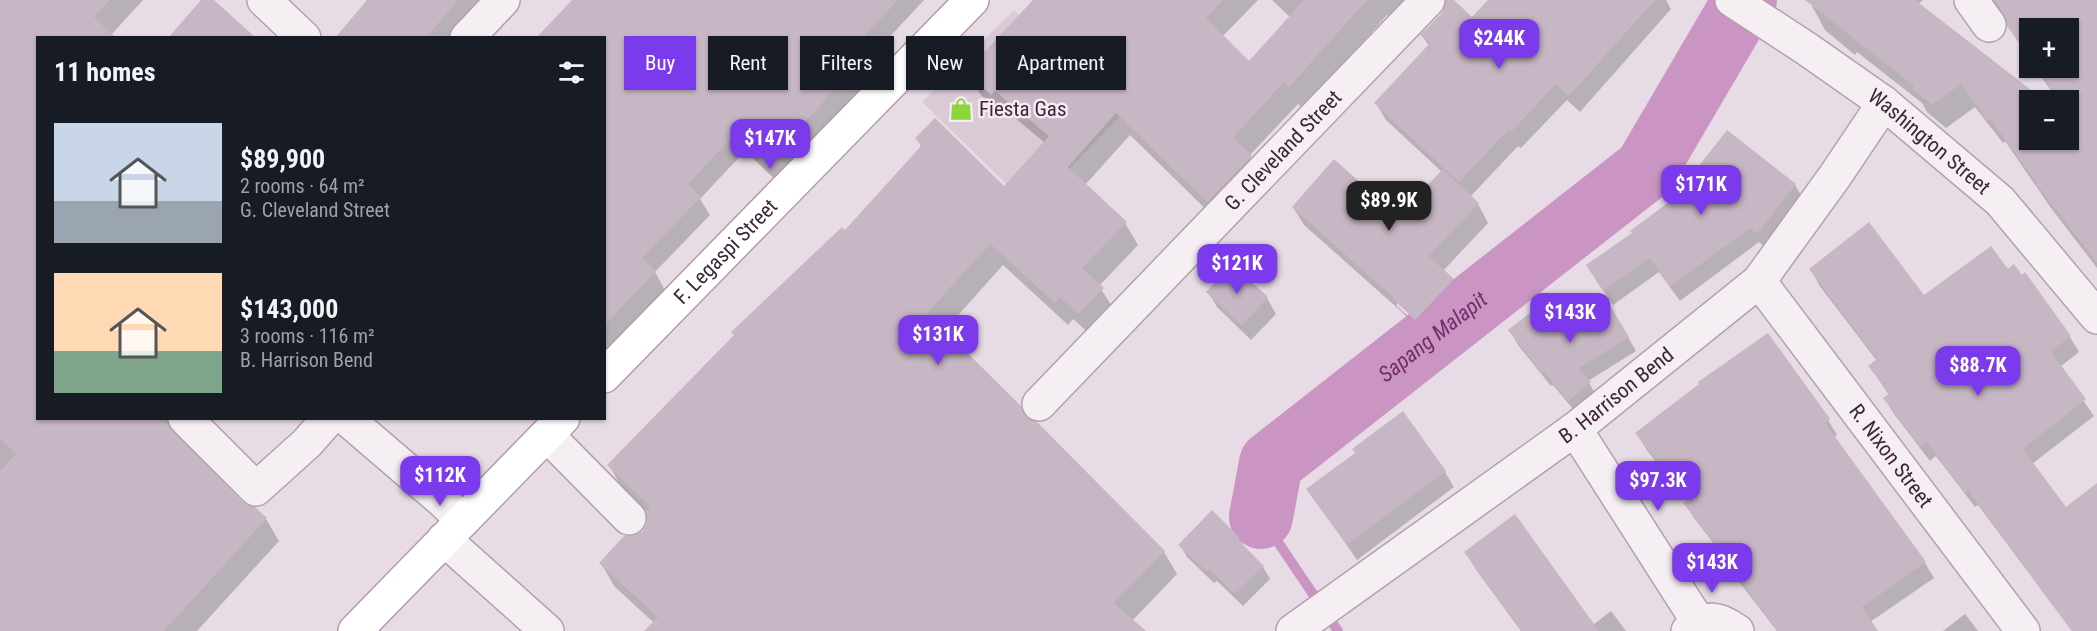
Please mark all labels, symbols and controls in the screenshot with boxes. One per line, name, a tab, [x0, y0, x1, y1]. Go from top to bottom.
map controls	[2019, 18, 2079, 150]
button: +	[2019, 18, 2079, 78]
pin: $244K	[1457, 19, 1541, 70]
text: $244K	[1473, 26, 1525, 50]
chip: Buy	[624, 36, 696, 90]
chip: Rent	[708, 36, 788, 90]
chip: Filters	[800, 36, 894, 90]
chip: New	[906, 36, 984, 90]
chip: Apartment	[996, 36, 1126, 90]
icon: filters	[555, 56, 588, 89]
text: 11 homes	[54, 57, 156, 87]
street label: Washington Street	[1864, 84, 1995, 199]
street label: G. Cleveland Street	[1220, 85, 1346, 215]
button: −	[2019, 90, 2079, 150]
shop icon: Fiesta Gas	[948, 96, 974, 122]
place label: Fiesta Gas	[979, 97, 1066, 121]
pin: $147K	[728, 119, 812, 170]
text: $147K	[744, 126, 796, 150]
text: $89,900	[240, 144, 325, 174]
icon: home	[102, 147, 174, 219]
pin: $171K	[1659, 165, 1743, 216]
text: $171K	[1675, 172, 1727, 196]
text: 2 rooms · 64 m²	[240, 174, 365, 198]
pin: $89.9K	[1340, 181, 1438, 232]
text: $89.9K	[1360, 188, 1418, 212]
street label: F. Legaspi Street	[669, 194, 782, 309]
text: G. Cleveland Street	[240, 198, 390, 222]
pin: $121K	[1195, 244, 1279, 295]
text: $121K	[1211, 251, 1263, 275]
water label: Sapang Malapit	[1373, 286, 1493, 387]
pin: $143K	[1528, 293, 1612, 344]
text: $143,000	[240, 294, 338, 324]
icon: home	[102, 297, 174, 369]
text: $143K	[1544, 300, 1596, 324]
pin: $131K	[896, 315, 980, 366]
text: $131K	[912, 322, 964, 346]
text: 3 rooms · 116 m²	[240, 324, 375, 348]
street label: B. Harrison Bend	[1554, 343, 1678, 448]
pin: $88.7K	[1929, 346, 2027, 397]
text: B. Harrison Bend	[240, 348, 373, 372]
text: $88.7K	[1949, 353, 2007, 377]
street label: R. Nixon Street	[1844, 399, 1938, 512]
pin: $112K	[398, 456, 482, 507]
pin: $97.3K	[1609, 461, 1707, 512]
text: $112K	[414, 463, 466, 487]
text: $97.3K	[1629, 468, 1687, 492]
pin: $143K	[1670, 543, 1754, 594]
text: $143K	[1686, 550, 1738, 574]

